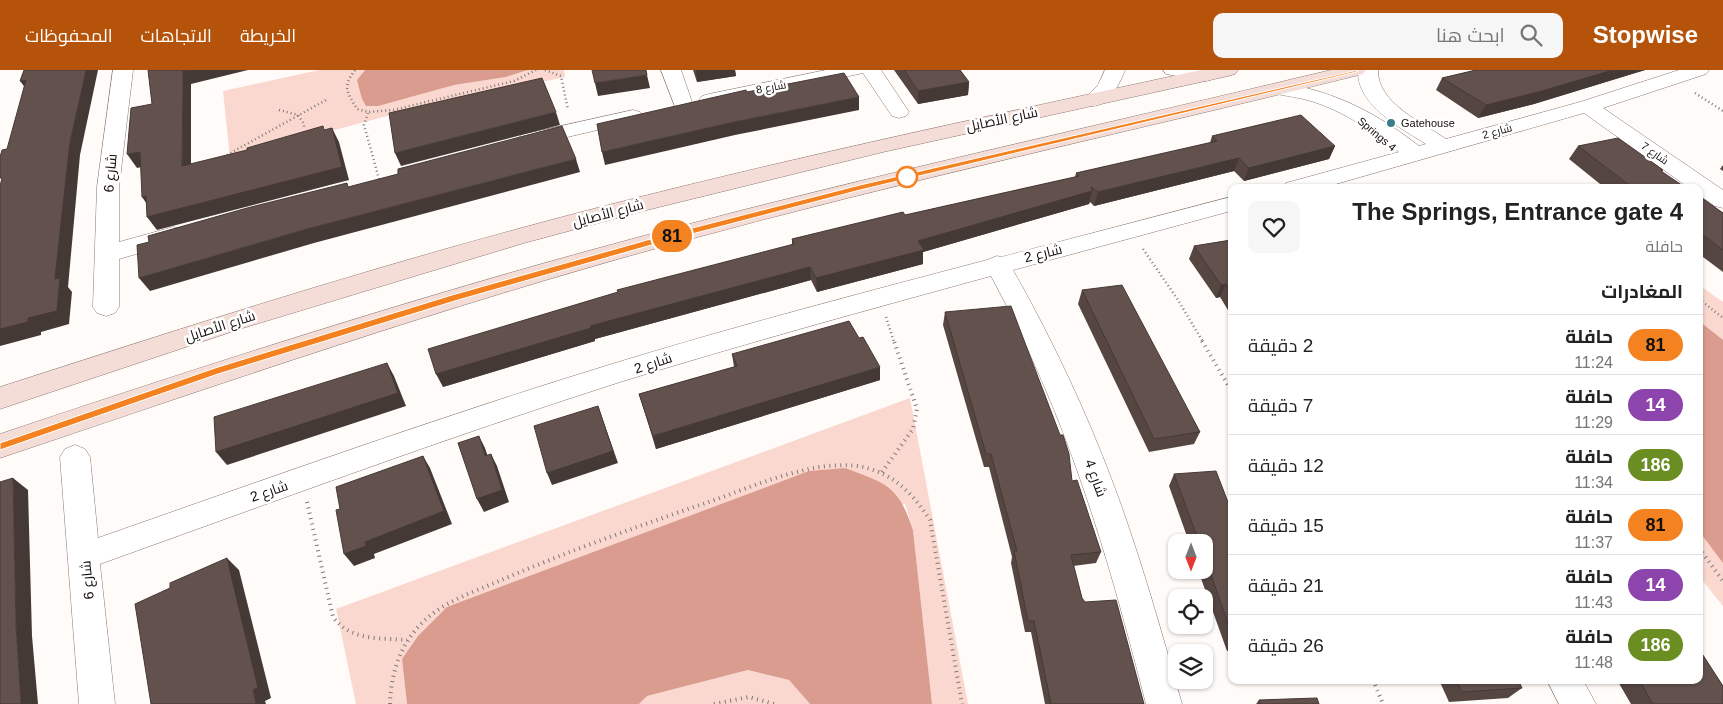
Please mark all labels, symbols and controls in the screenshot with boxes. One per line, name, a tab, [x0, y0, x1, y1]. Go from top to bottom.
search box	[1213, 13, 1563, 58]
icon: search	[1517, 21, 1545, 49]
text: Stopwise	[1593, 21, 1698, 48]
text: ابحث هنا	[1436, 25, 1505, 46]
text: المحفوظات	[25, 26, 113, 46]
text: الاتجاهات	[141, 26, 212, 46]
text: الخريطة	[240, 26, 296, 46]
street label: شارع 8	[755, 78, 787, 98]
street label: شارع الأصايل	[965, 104, 1040, 135]
street label: Springs 4	[1355, 114, 1399, 154]
marker: Gatehouse	[1385, 117, 1397, 129]
place label: Gatehouse	[1401, 117, 1455, 129]
street label: شارع 2	[1481, 121, 1514, 143]
street label: شارع 7	[1638, 139, 1671, 168]
street label: شارع 6	[100, 153, 121, 193]
unlabelled marker	[896, 166, 918, 188]
street label: شارع الأصايل	[571, 196, 646, 231]
text: The Springs, Entrance gate 4	[1352, 198, 1683, 225]
button: heart	[1248, 201, 1300, 253]
line badge: 81	[650, 220, 694, 252]
text: 81	[662, 226, 682, 246]
text: حافلة	[1646, 238, 1683, 255]
street label: شارع 2	[1022, 241, 1064, 266]
text: المغادرات	[1601, 281, 1683, 302]
street label: شارع الأصايل	[183, 307, 257, 346]
text: حافلة	[1565, 326, 1613, 347]
text: 2 دقيقة	[1248, 335, 1313, 356]
text: 81	[1645, 335, 1666, 355]
street label: شارع 2	[632, 349, 674, 378]
text: 11:24	[1574, 354, 1613, 371]
text: حافلة	[1565, 386, 1613, 407]
text: 7 دقيقة	[1248, 395, 1313, 416]
text: 14	[1645, 395, 1666, 415]
text: 11:29	[1574, 414, 1613, 431]
text: حافلة	[1565, 446, 1613, 467]
text: 12 دقيقة	[1248, 455, 1324, 476]
text: 186	[1640, 455, 1671, 475]
street label: شارع 4	[1081, 457, 1110, 499]
text: 11:34	[1574, 474, 1613, 491]
street label: شارع 2	[248, 477, 290, 506]
text: حافلة	[1565, 506, 1613, 527]
text: 15 دقيقة	[1248, 515, 1324, 536]
text: 81	[1645, 515, 1666, 535]
north arrow	[1168, 534, 1212, 579]
map controls	[1168, 534, 1213, 689]
text: 11:37	[1574, 534, 1613, 551]
street label: شارع 6	[77, 560, 98, 600]
text: حافلة	[1565, 566, 1613, 587]
text: 21 دقيقة	[1248, 575, 1324, 596]
text: 14	[1645, 575, 1666, 595]
button: locate	[1168, 589, 1213, 634]
text: 11:43	[1574, 594, 1613, 611]
text: حافلة	[1565, 626, 1613, 647]
text: 26 دقيقة	[1248, 635, 1324, 656]
text: 186	[1640, 635, 1671, 655]
button: layers	[1168, 644, 1213, 689]
text: 11:48	[1574, 654, 1613, 671]

